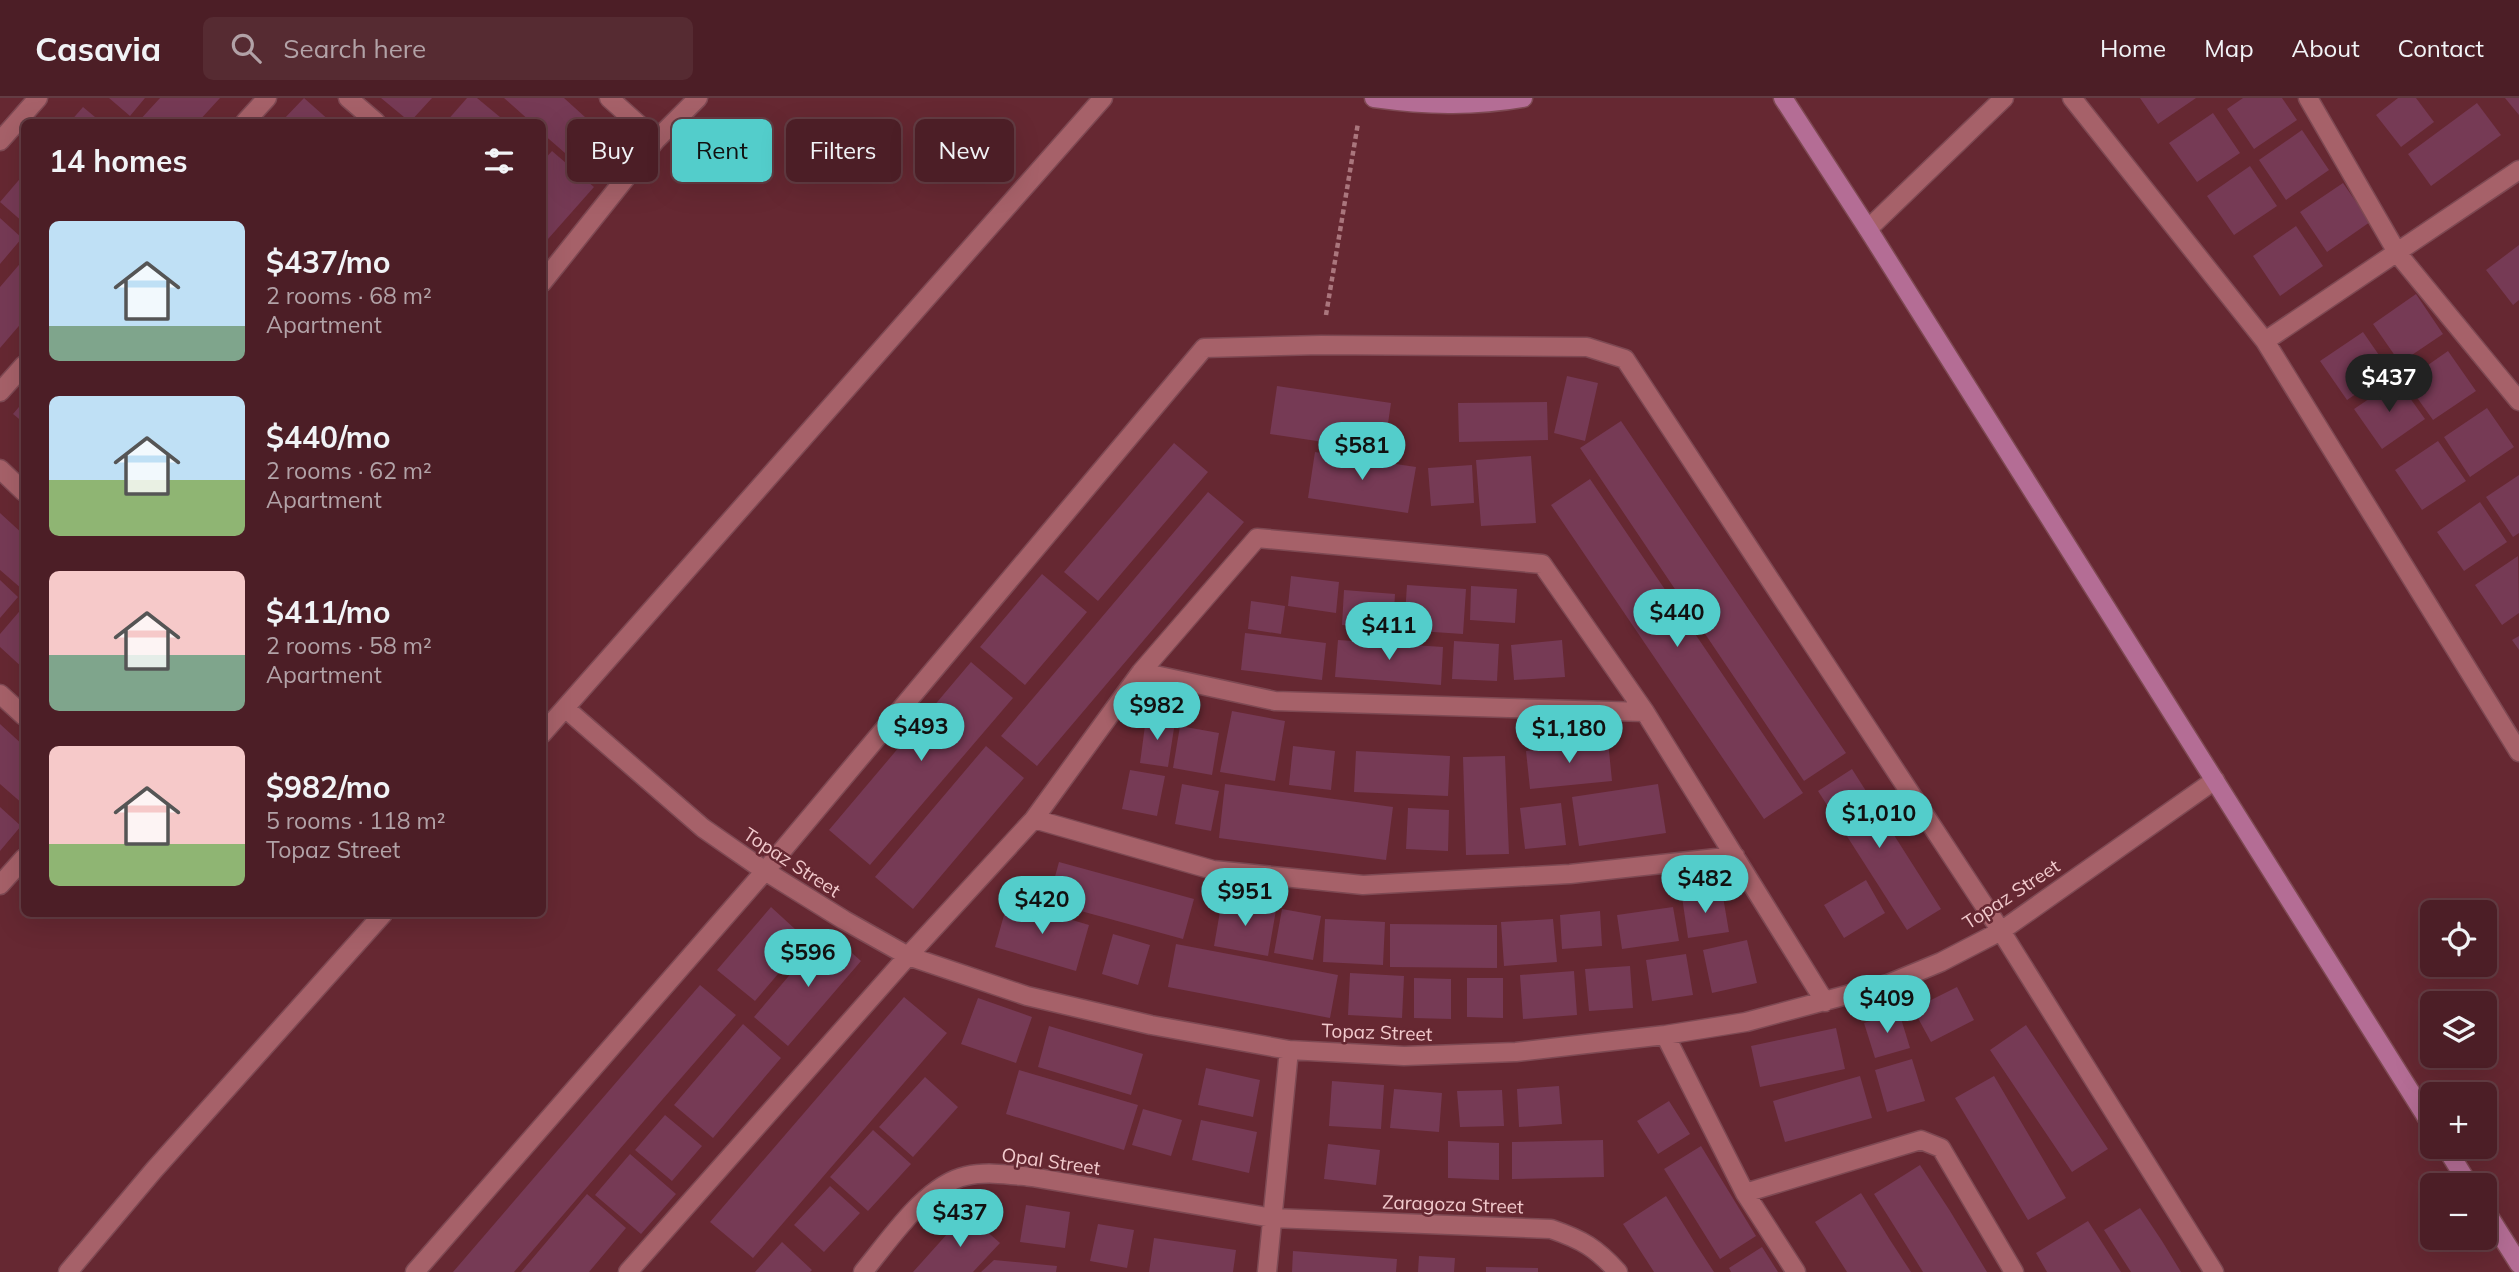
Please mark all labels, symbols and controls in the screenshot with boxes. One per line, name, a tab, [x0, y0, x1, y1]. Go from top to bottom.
search box	[203, 17, 693, 80]
text: Casavia	[35, 28, 161, 69]
icon: search	[227, 29, 265, 67]
text: Search here	[283, 32, 426, 65]
text: Home	[2100, 33, 2166, 63]
text: Map	[2204, 33, 2254, 63]
text: About	[2292, 33, 2360, 63]
text: Contact	[2398, 33, 2484, 63]
chip: Buy	[567, 119, 658, 182]
chip: Rent	[672, 119, 772, 182]
chip: Filters	[786, 119, 901, 182]
chip: New	[915, 119, 1014, 182]
text: 14 homes	[49, 142, 188, 180]
icon: filters	[480, 142, 518, 180]
text: $437/mo	[266, 243, 390, 281]
icon: home	[105, 249, 189, 333]
text: 2 rooms · 68 m²	[266, 281, 432, 310]
text: Apartment	[266, 310, 382, 339]
pin: $437	[2348, 354, 2430, 414]
text: $437	[2361, 362, 2417, 391]
text: $440/mo	[266, 418, 390, 456]
pin: $581	[1321, 422, 1403, 482]
icon: home	[105, 424, 189, 508]
text: $581	[1334, 430, 1390, 459]
text: 2 rooms · 62 m²	[266, 456, 432, 485]
text: Apartment	[266, 485, 382, 514]
pin: $440	[1636, 589, 1718, 649]
text: $411/mo	[266, 593, 390, 631]
text: $440	[1649, 597, 1705, 626]
icon: home	[105, 599, 189, 683]
pin: $411	[1348, 602, 1430, 662]
text: $411	[1361, 610, 1417, 639]
text: 2 rooms · 58 m²	[266, 631, 432, 660]
text: Apartment	[266, 660, 382, 689]
pin: $982	[1116, 682, 1198, 742]
text: $982	[1129, 690, 1185, 719]
pin: $493	[880, 704, 962, 763]
pin: $1,180	[1512, 706, 1626, 765]
text: $493	[893, 711, 949, 740]
text: $1,180	[1532, 713, 1606, 742]
text: $982/mo	[266, 768, 390, 806]
icon: home	[105, 774, 189, 858]
pin: $1,010	[1822, 790, 1936, 850]
text: $1,010	[1842, 798, 1916, 827]
text: 5 rooms · 118 m²	[266, 806, 446, 835]
street label: Topaz Street	[739, 822, 845, 902]
text: Topaz Street	[266, 835, 400, 864]
street label: Topaz Street	[1958, 854, 2064, 934]
pin: $482	[1664, 856, 1746, 915]
text: $482	[1677, 863, 1733, 892]
pin: $951	[1204, 868, 1286, 928]
pin: $420	[1001, 876, 1083, 936]
text: $951	[1217, 876, 1273, 905]
text: $420	[1014, 884, 1070, 913]
map controls	[2420, 900, 2497, 1250]
button: locate	[2420, 900, 2497, 977]
pin: $596	[767, 930, 849, 989]
text: $596	[780, 937, 836, 966]
pin: $409	[1846, 976, 1928, 1035]
text: $409	[1859, 983, 1915, 1012]
button: layers	[2420, 991, 2497, 1068]
street label: Topaz Street	[1321, 1018, 1433, 1046]
button: +	[2420, 1082, 2497, 1159]
street label: Opal Street	[1000, 1142, 1102, 1180]
button: −	[2420, 1173, 2497, 1250]
pin: $437	[919, 1190, 1001, 1249]
street label: Zaragoza Street	[1382, 1190, 1525, 1218]
text: $437	[932, 1197, 988, 1226]

